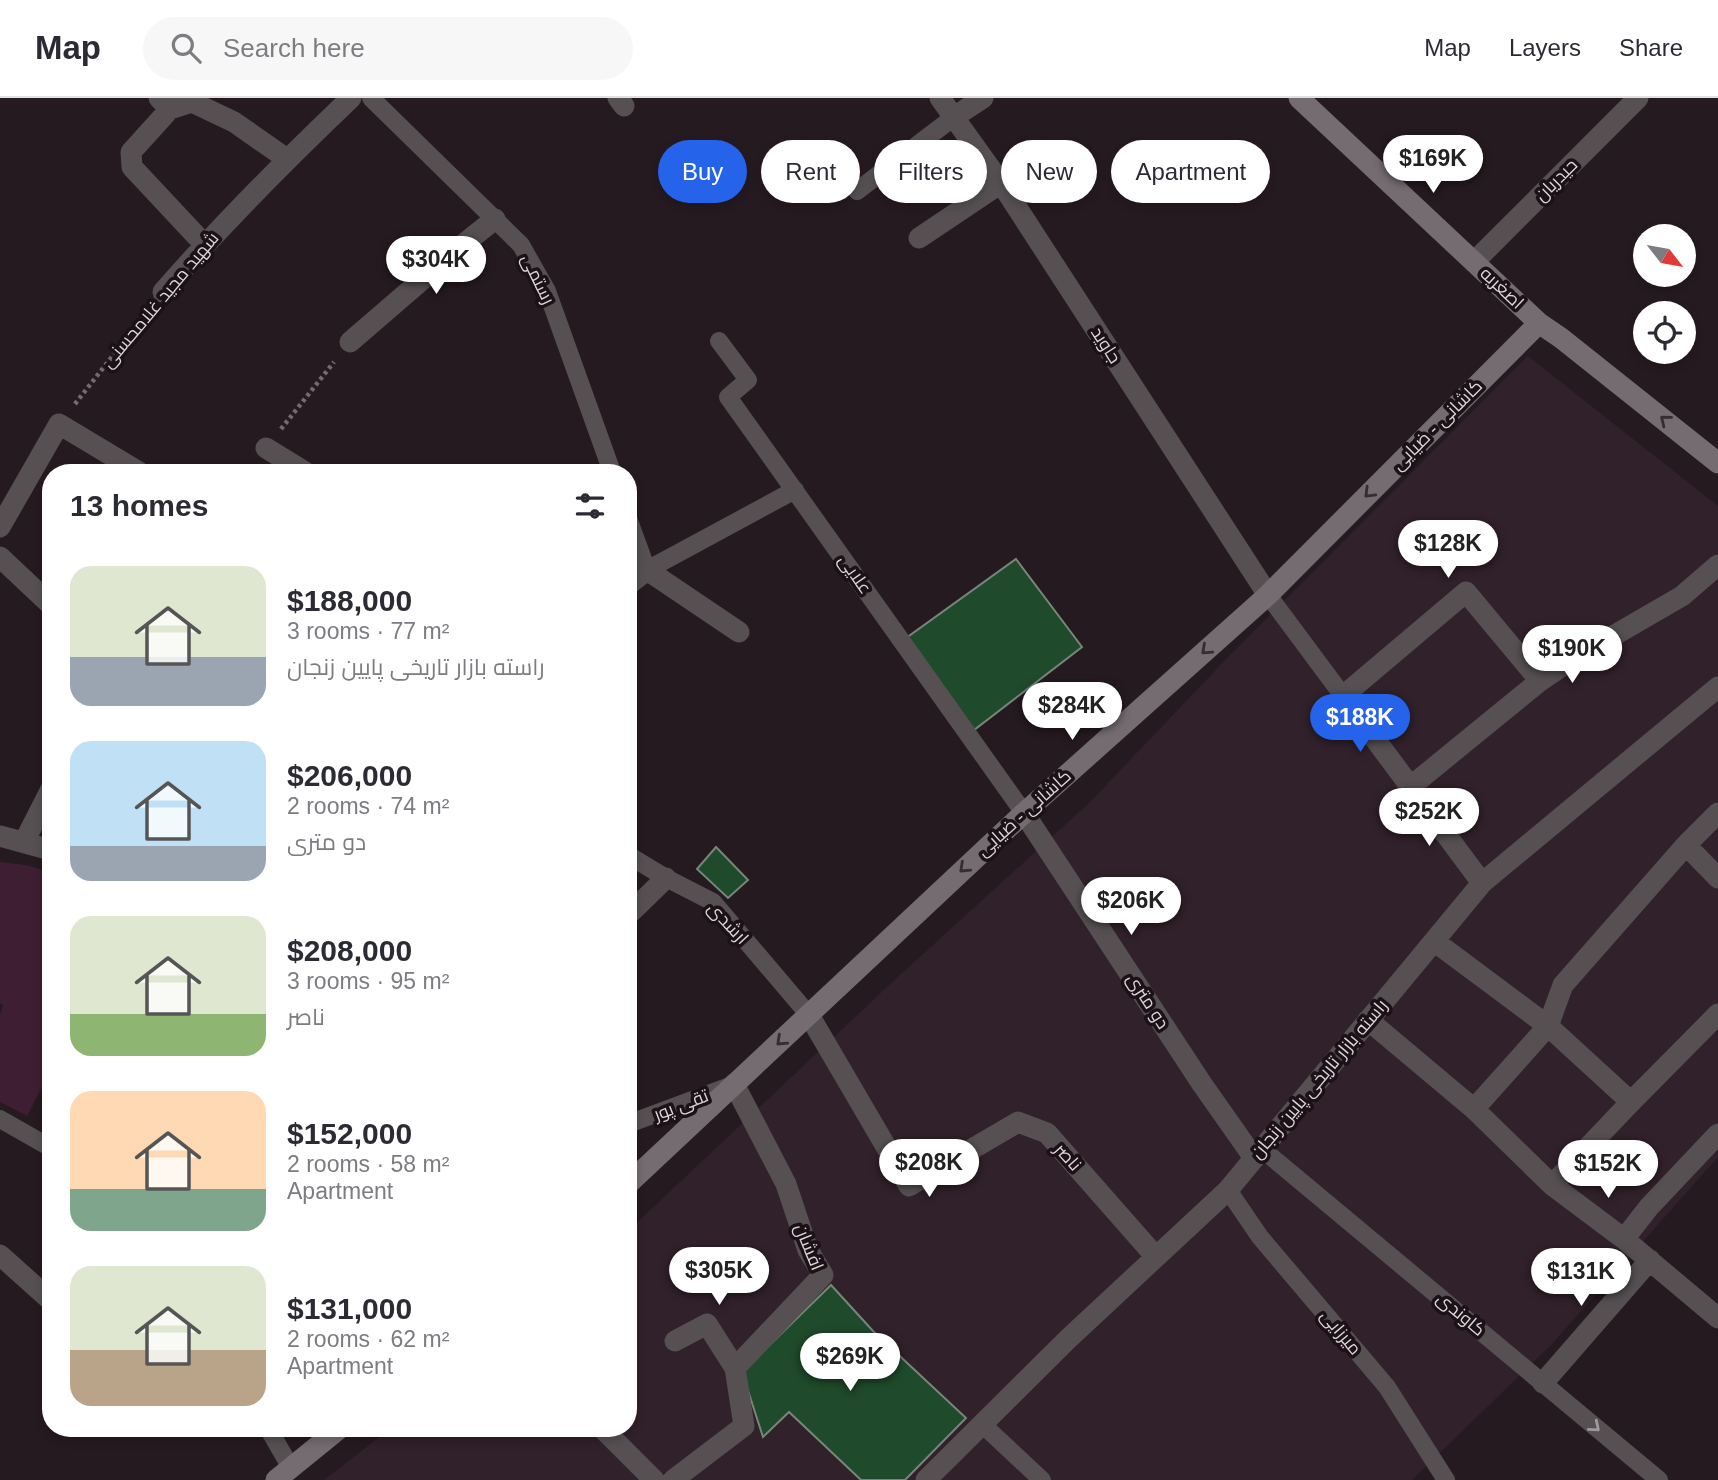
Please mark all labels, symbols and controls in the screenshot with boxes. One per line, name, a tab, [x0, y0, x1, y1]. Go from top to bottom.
search box	[143, 17, 633, 80]
text: Map	[35, 29, 101, 66]
icon: search	[167, 29, 205, 67]
text: Search here	[223, 33, 365, 63]
text: Map	[1424, 34, 1471, 61]
text: Layers	[1509, 34, 1581, 61]
text: Share	[1619, 34, 1683, 61]
pin: $169K	[1384, 136, 1482, 195]
chip: Buy	[658, 140, 747, 203]
chip: Rent	[761, 140, 860, 203]
chip: Filters	[874, 140, 987, 203]
chip: New	[1001, 140, 1097, 203]
chip: Apartment	[1111, 140, 1270, 203]
text: $169K	[1399, 145, 1467, 171]
street label: حیدریان	[1531, 155, 1582, 206]
north arrow	[1633, 224, 1696, 287]
map controls	[1633, 224, 1696, 364]
street label: شهید مجید غلامحسنی	[97, 228, 223, 373]
pin: $304K	[387, 236, 485, 296]
text: $304K	[402, 246, 470, 272]
street label: رستمی	[516, 251, 559, 308]
street label: اصغریه	[1476, 263, 1528, 314]
button: locate	[1633, 301, 1696, 364]
street label: جاوید	[1086, 323, 1125, 368]
street label: کاشانی - ضیایی	[1388, 376, 1487, 475]
one-way arrow	[1661, 415, 1673, 428]
one-way arrow	[1365, 484, 1378, 497]
icon: filters	[571, 487, 609, 525]
text: 13 homes	[70, 489, 208, 522]
pin: $128K	[1399, 520, 1497, 580]
text: $128K	[1414, 530, 1482, 556]
street label: علایی	[834, 550, 876, 598]
text: $188,000	[287, 584, 412, 617]
icon: home	[126, 594, 210, 678]
text: 3 rooms · 77 m²	[287, 618, 449, 644]
pin: $190K	[1523, 626, 1621, 685]
text: $190K	[1538, 635, 1606, 661]
one-way arrow	[1201, 642, 1214, 655]
text: راسته بازار تاریخی پایین زنجان	[287, 654, 544, 680]
pin: $284K	[1023, 682, 1121, 742]
text: $284K	[1038, 692, 1106, 718]
pin: $188K	[1311, 694, 1409, 754]
text: $188K	[1326, 704, 1394, 730]
text: $206,000	[287, 759, 412, 792]
street label: کاشانی - ضیایی	[973, 766, 1076, 861]
icon: home	[126, 769, 210, 853]
pin: $252K	[1380, 788, 1478, 848]
text: 2 rooms · 74 m²	[287, 793, 449, 819]
text: $252K	[1395, 798, 1463, 824]
text: دو متری	[287, 829, 366, 855]
one-way arrow	[959, 860, 972, 873]
pin: $206K	[1082, 878, 1180, 937]
text: $206K	[1097, 887, 1165, 913]
street label: ارشدی	[703, 898, 752, 949]
text: $208,000	[287, 934, 412, 967]
icon: home	[126, 944, 210, 1028]
text: 3 rooms · 95 m²	[287, 968, 449, 994]
street label: دو متری	[1122, 970, 1173, 1033]
street label: راسته بازار تاریخی پایین زنجان	[1247, 995, 1393, 1164]
text: ناصر	[287, 1004, 325, 1030]
one-way arrow	[776, 1033, 789, 1046]
street label: تقی پور	[650, 1085, 712, 1127]
text: $152,000	[287, 1117, 412, 1150]
icon: home	[126, 1119, 210, 1203]
street label: ناصر	[1049, 1139, 1085, 1175]
pin: $208K	[880, 1140, 978, 1199]
pin: $152K	[1559, 1140, 1657, 1200]
text: $208K	[895, 1149, 963, 1175]
text: $152K	[1574, 1150, 1642, 1176]
text: 2 rooms · 58 m²	[287, 1151, 449, 1177]
text: Apartment	[287, 1178, 393, 1204]
street label: افشان	[790, 1221, 827, 1274]
pin: $305K	[670, 1248, 768, 1307]
pin: $131K	[1532, 1248, 1630, 1308]
text: $305K	[685, 1257, 753, 1283]
text: $131K	[1547, 1258, 1615, 1284]
street label: کاوندی	[1432, 1288, 1489, 1341]
text: $131,000	[287, 1292, 412, 1325]
icon: home	[126, 1294, 210, 1378]
street label: میرزایی	[1316, 1305, 1366, 1359]
text: 2 rooms · 62 m²	[287, 1326, 449, 1352]
pin: $269K	[801, 1334, 899, 1393]
text: $269K	[816, 1343, 884, 1369]
text: Apartment	[287, 1353, 393, 1379]
one-way arrow	[1587, 1419, 1600, 1431]

